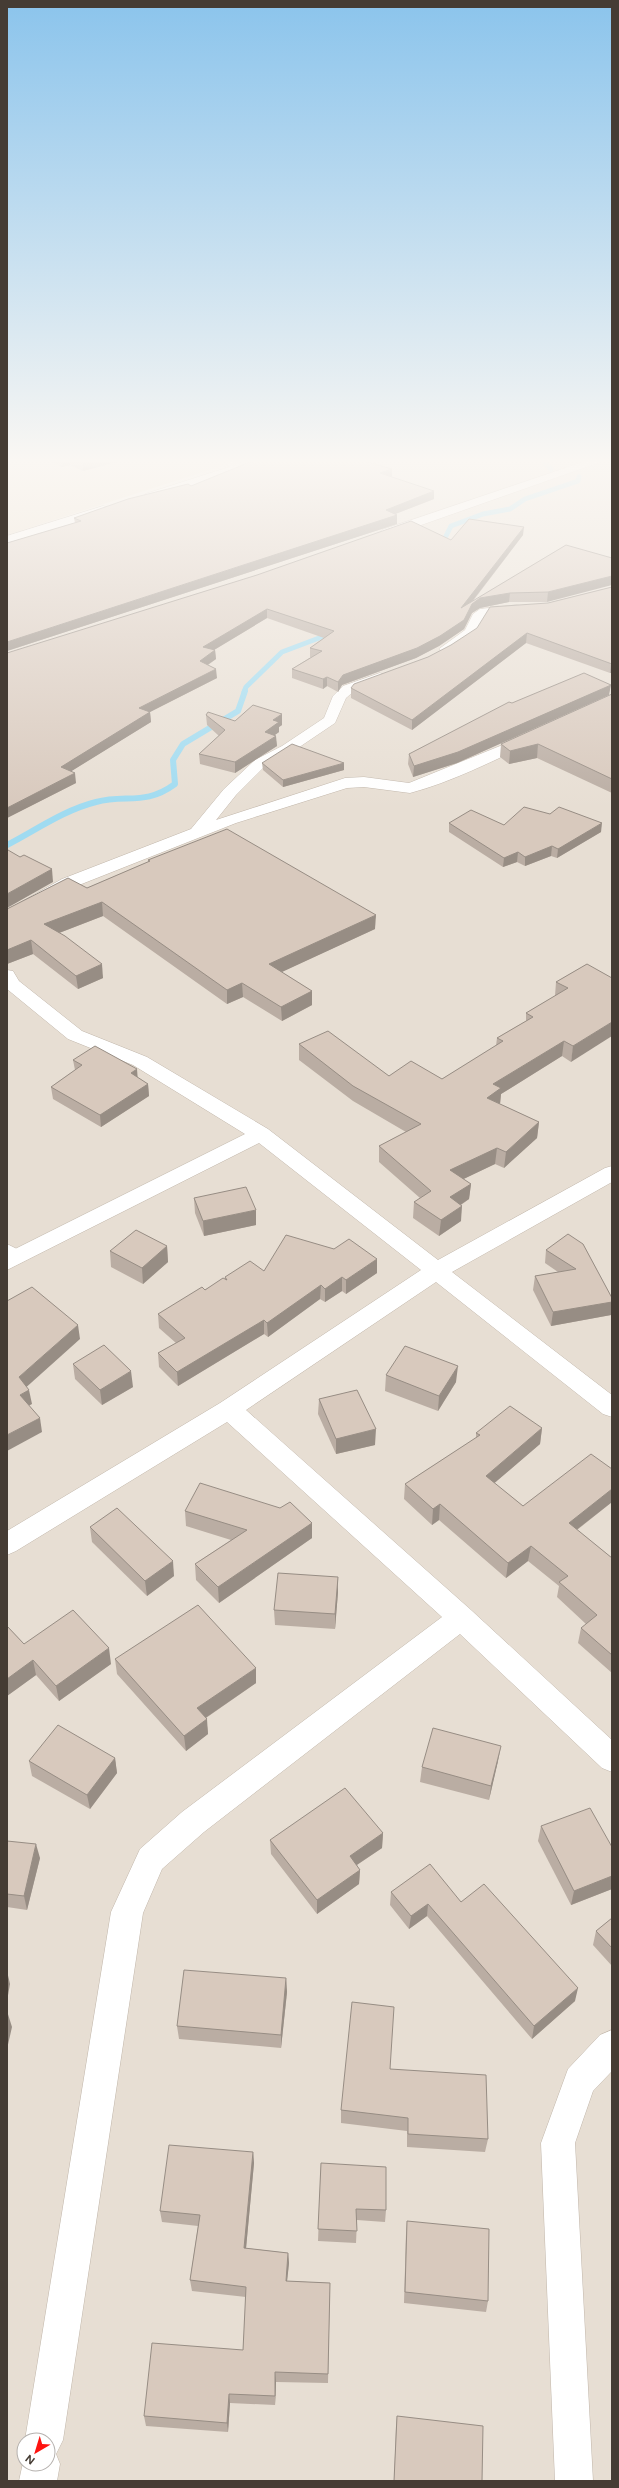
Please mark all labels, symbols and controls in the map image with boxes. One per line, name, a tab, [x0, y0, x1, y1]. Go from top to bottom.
north arrow	[16, 2432, 56, 2472]
text: N	[23, 2452, 38, 2467]

